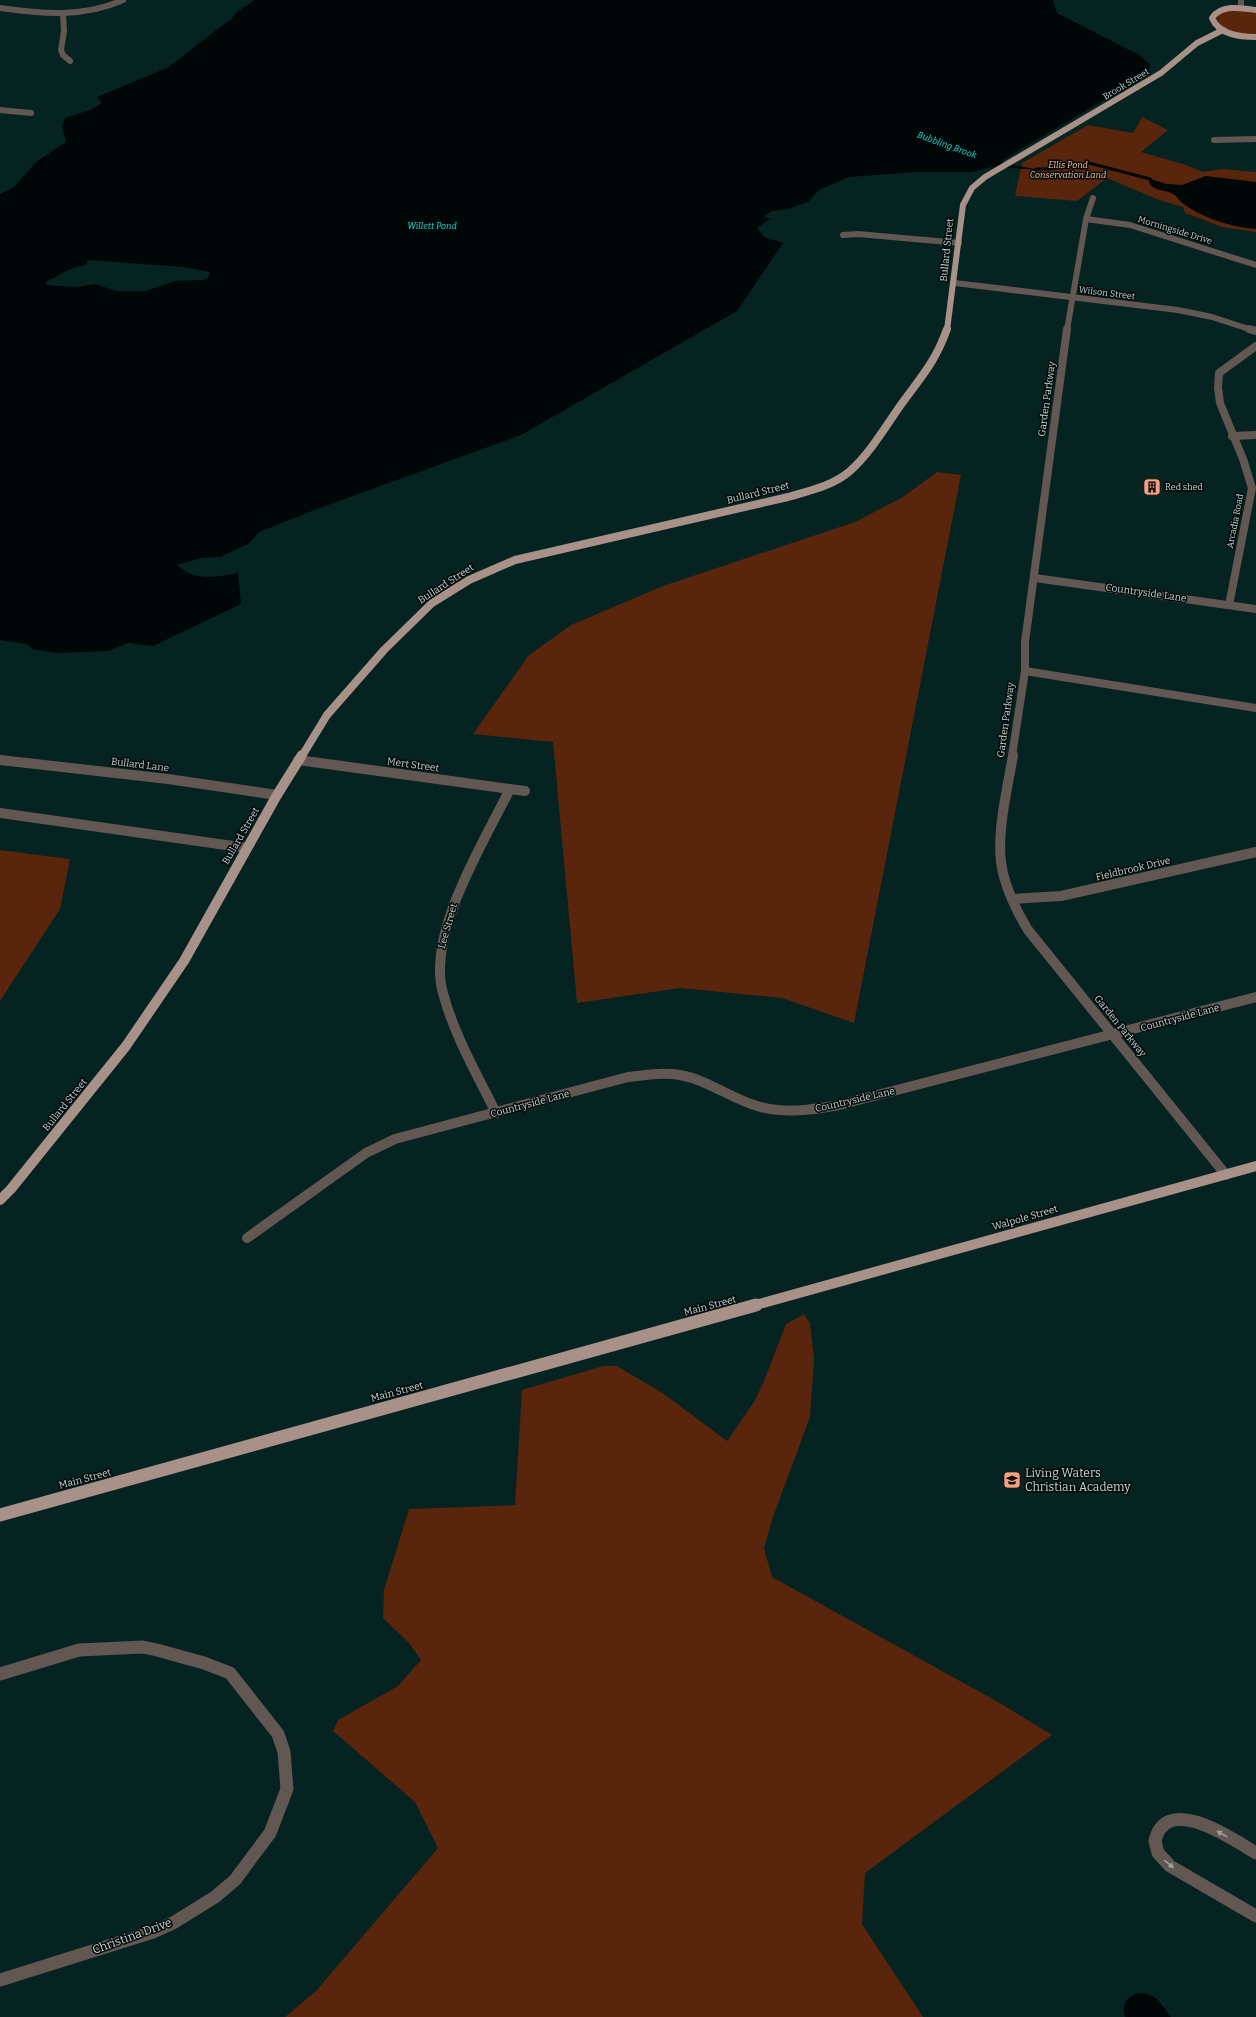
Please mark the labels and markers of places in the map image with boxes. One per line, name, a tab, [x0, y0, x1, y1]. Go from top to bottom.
building icon: Red shed	[1142, 477, 1162, 497]
place label: Red shed	[1165, 482, 1204, 492]
place label: Living Waters Christian Academy	[1025, 1466, 1131, 1494]
school or university icon: Living Waters Christian Academy	[1002, 1470, 1022, 1490]

